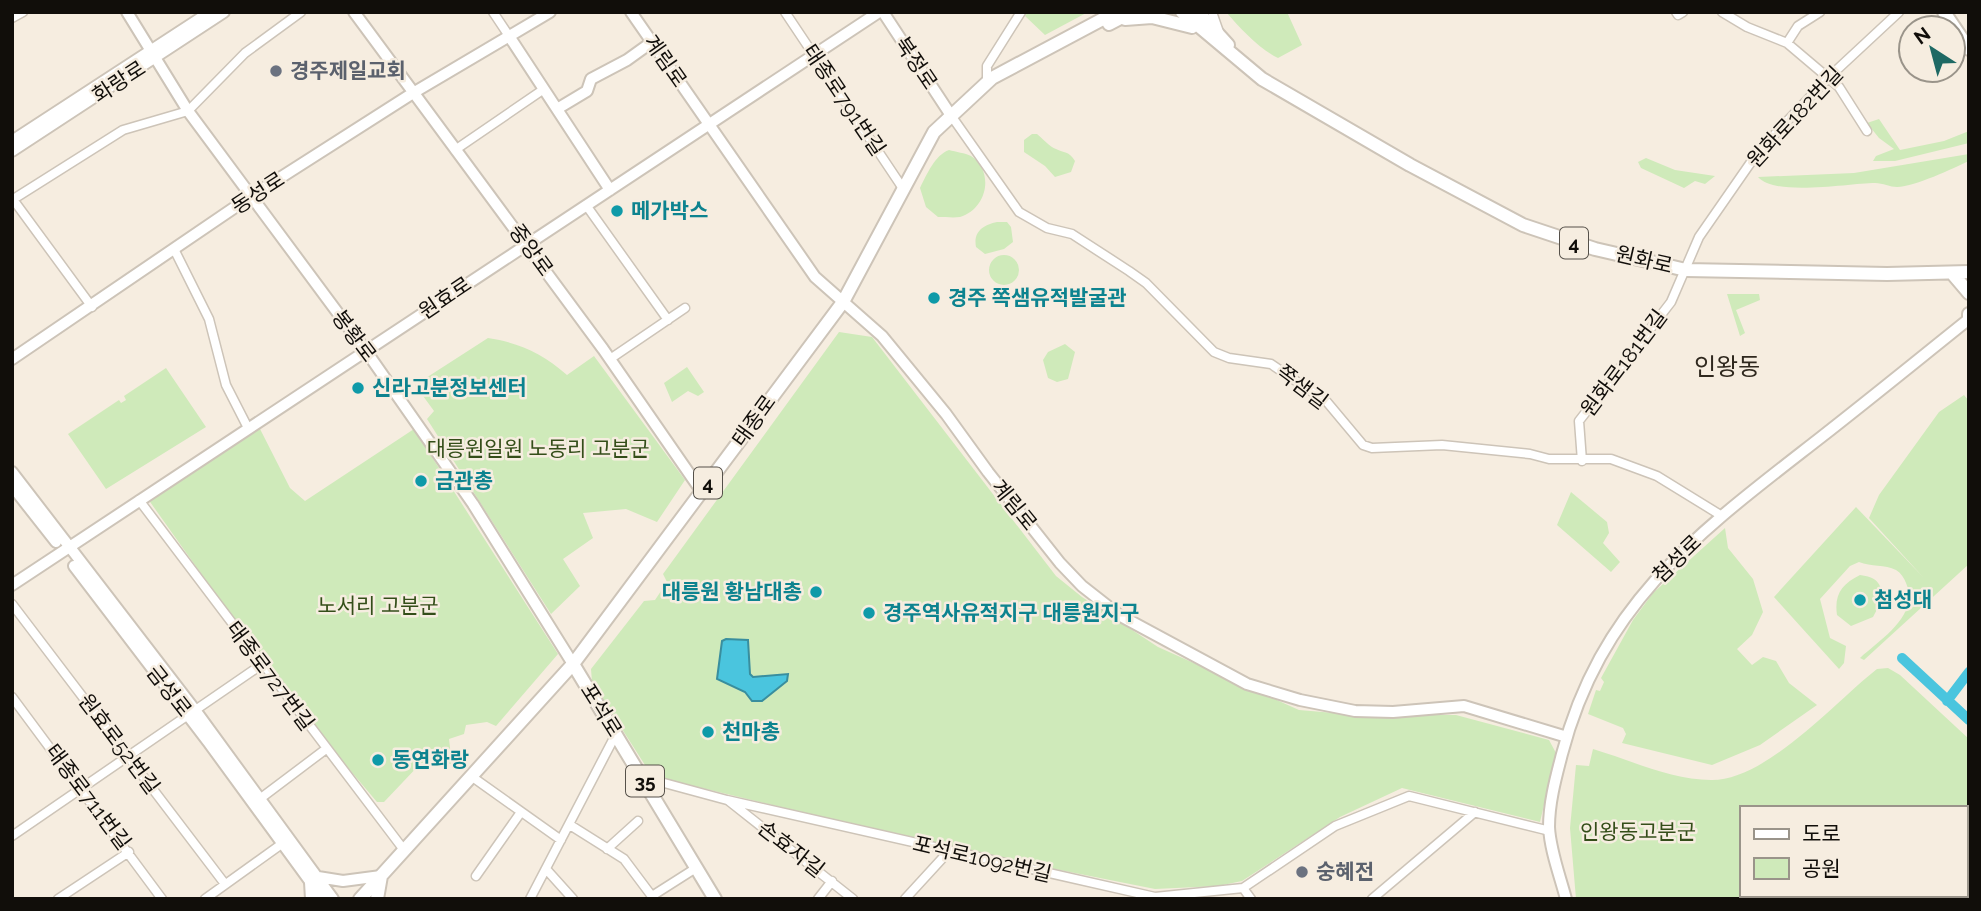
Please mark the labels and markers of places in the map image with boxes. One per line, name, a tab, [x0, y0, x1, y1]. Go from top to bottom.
place label: 경주제일교회	[290, 58, 406, 83]
marker: 경주제일교회	[268, 63, 284, 79]
place label: 메가박스	[631, 198, 708, 223]
marker: 메가박스	[609, 203, 625, 219]
place label: 경주 쪽샘유적발굴관	[948, 285, 1127, 310]
marker: 경주 쪽샘유적발굴관	[926, 290, 942, 306]
place label: 신라고분정보센터	[372, 375, 527, 400]
marker: 신라고분정보센터	[350, 380, 366, 396]
place label: 금관총	[435, 468, 493, 493]
marker: 금관총	[413, 473, 429, 489]
place label: 대릉원 황남대총	[662, 579, 802, 604]
marker: 대릉원 황남대총	[808, 584, 824, 600]
place label: 첨성대	[1874, 587, 1932, 612]
marker: 첨성대	[1852, 592, 1868, 608]
place label: 경주역사유적지구 대릉원지구	[883, 600, 1139, 625]
marker: 경주역사유적지구 대릉원지구	[861, 605, 877, 621]
place label: 천마총	[722, 719, 780, 744]
marker: 천마총	[700, 724, 716, 740]
place label: 동연화랑	[392, 747, 469, 772]
marker: 동연화랑	[370, 752, 386, 768]
place label: 숭혜전	[1316, 859, 1374, 884]
marker: 숭혜전	[1294, 864, 1310, 880]

